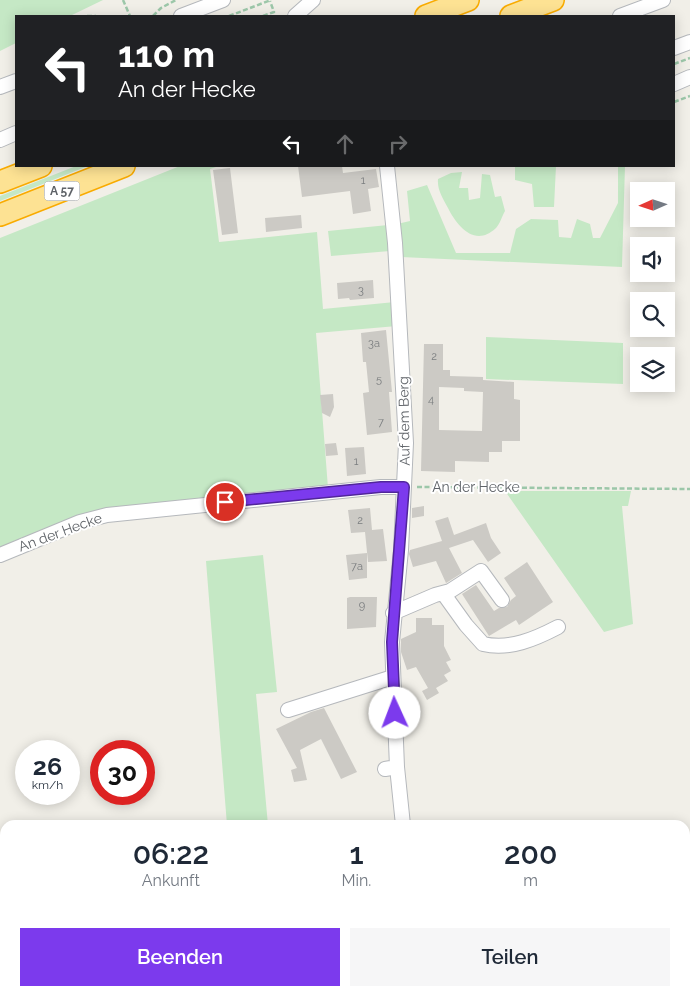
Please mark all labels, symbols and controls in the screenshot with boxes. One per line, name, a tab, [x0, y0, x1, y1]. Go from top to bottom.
text: 110 m	[118, 34, 215, 75]
icon: left	[35, 35, 100, 100]
text: An der Hecke	[118, 76, 256, 102]
icon: left	[278, 130, 306, 158]
icon: ahead	[331, 130, 359, 158]
icon: right	[384, 130, 412, 158]
house number: 1	[361, 174, 366, 187]
road number: A 57	[44, 182, 80, 200]
north arrow	[630, 182, 675, 228]
map controls	[630, 182, 675, 392]
button: sound	[630, 237, 675, 282]
house number: 3	[358, 284, 364, 297]
button: search	[630, 292, 675, 337]
house number: 3a	[368, 337, 380, 350]
button: layers	[630, 347, 675, 392]
house number: 2	[431, 350, 437, 363]
house number: 5	[376, 373, 382, 386]
street label: Auf dem Berg	[395, 376, 413, 466]
house number: 4	[428, 393, 434, 406]
house number: 7	[378, 416, 384, 429]
house number: 1	[354, 455, 359, 468]
street label: An der Hecke	[432, 479, 520, 495]
pin	[204, 481, 246, 523]
icon: arrive	[211, 488, 239, 516]
street label: An der Hecke	[16, 509, 104, 555]
house number: 2	[357, 514, 363, 527]
house number: 7a	[351, 560, 363, 573]
house number: 9	[359, 599, 365, 612]
position arrow	[368, 686, 420, 738]
speed limit sign: 30	[90, 740, 155, 805]
text: 26	[33, 751, 62, 781]
text: km/h	[32, 778, 63, 792]
text: 06:22	[133, 836, 209, 871]
text: 1	[349, 836, 364, 871]
text: 200	[504, 836, 557, 871]
text: Ankunft	[142, 871, 200, 890]
text: Min.	[342, 871, 371, 890]
text: m	[523, 871, 538, 890]
button: Beenden	[20, 928, 340, 986]
button: Teilen	[350, 928, 670, 986]

